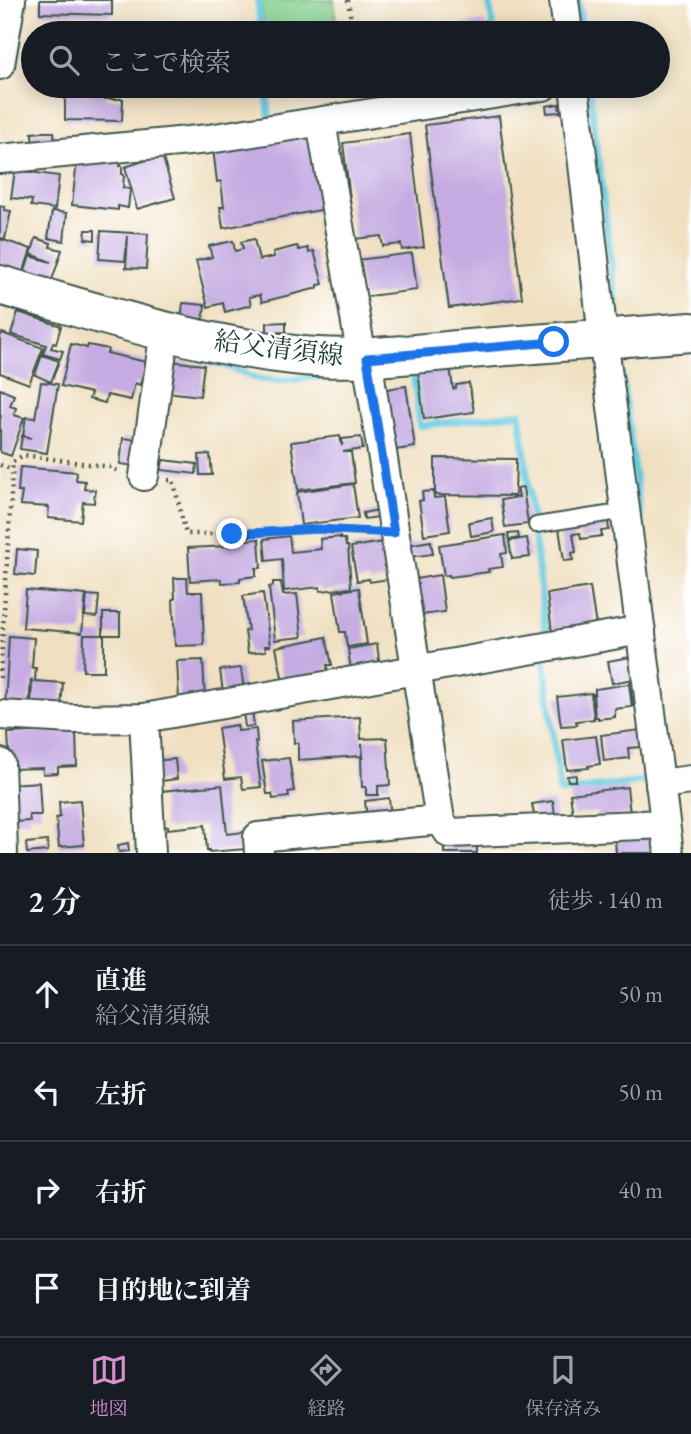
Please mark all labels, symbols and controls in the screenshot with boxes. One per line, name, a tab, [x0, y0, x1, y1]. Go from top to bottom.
search box	[21, 21, 670, 98]
icon: search	[45, 41, 83, 79]
text: ここで検索	[101, 45, 231, 79]
street label: 給父清須線	[212, 323, 346, 373]
route start	[538, 326, 569, 357]
route end	[216, 518, 247, 549]
text: 2 分	[28, 882, 81, 921]
text: 徒歩 · 140 m	[548, 885, 663, 915]
text: 直進	[95, 963, 147, 997]
icon: ahead	[28, 975, 66, 1013]
text: 50 m	[618, 979, 663, 1009]
text: 給父清須線	[95, 1000, 210, 1030]
icon: left	[28, 1073, 66, 1111]
text: 左折	[95, 1077, 147, 1111]
text: 50 m	[618, 1077, 663, 1107]
icon: right	[28, 1171, 66, 1209]
text: 右折	[95, 1175, 147, 1209]
text: 40 m	[618, 1175, 663, 1205]
icon: arrive	[28, 1269, 66, 1307]
text: 目的地に到着	[95, 1273, 251, 1307]
tab: 地図	[90, 1351, 128, 1421]
tab: 経路	[307, 1351, 345, 1421]
tab: 保存済み	[525, 1351, 601, 1421]

